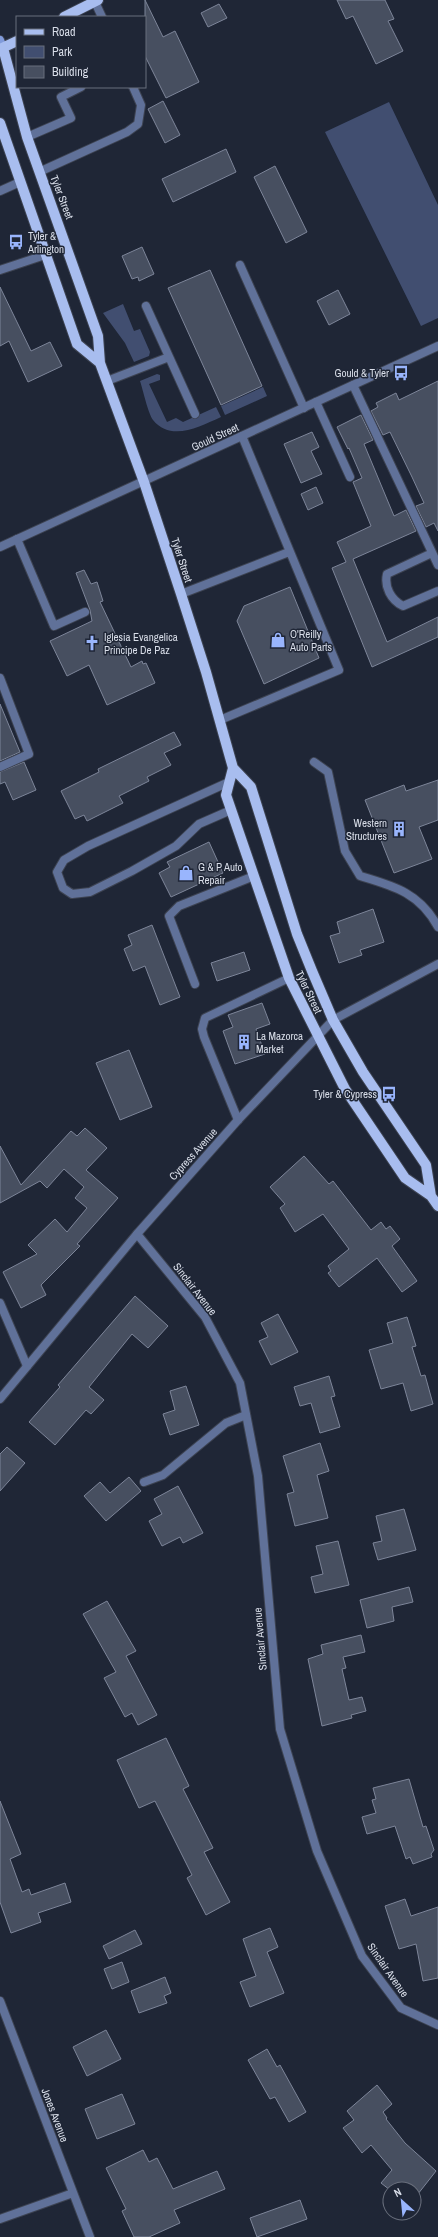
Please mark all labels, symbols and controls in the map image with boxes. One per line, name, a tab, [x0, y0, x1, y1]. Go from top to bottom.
legend	[16, 16, 146, 88]
text: Road	[52, 24, 76, 40]
text: Park	[52, 44, 72, 60]
text: Building	[52, 64, 89, 80]
street label: Tyler Street	[47, 173, 77, 221]
place label: Tyler & Arlington	[27, 229, 64, 256]
bus stop icon: Tyler & Arlington	[7, 233, 25, 251]
bus stop icon: Gould & Tyler	[392, 364, 410, 382]
place label: Gould & Tyler	[335, 366, 389, 380]
street label: Gould Street	[189, 420, 241, 454]
street label: Tyler Street	[168, 536, 196, 585]
place label: O'Reilly Auto Parts	[289, 627, 333, 654]
place label: Iglesia Evangelica Principe De Paz	[104, 630, 178, 657]
shop icon: O'Reilly Auto Parts	[269, 631, 287, 649]
church icon: Iglesia Evangelica Principe De Paz	[83, 634, 101, 652]
place label: Western Structures	[346, 816, 387, 843]
building icon: Western Structures	[390, 820, 408, 838]
place label: G & P Auto Repair	[198, 860, 242, 887]
shop icon: G & P Auto Repair	[177, 864, 195, 882]
street label: Tyler Street	[293, 968, 326, 1016]
place label: La Mazorca Market	[256, 1029, 303, 1056]
building icon: La Mazorca Market	[235, 1033, 253, 1051]
bus stop icon: Tyler & Cypress	[380, 1085, 398, 1103]
place label: Tyler & Cypress	[313, 1087, 377, 1101]
street label: Cypress Avenue	[166, 1125, 220, 1183]
street label: Sinclair Avenue	[170, 1260, 220, 1318]
street label: Sinclair Avenue	[250, 1607, 270, 1671]
street label: Sinclair Avenue	[364, 1940, 412, 2000]
street label: Jones Avenue	[38, 2086, 72, 2144]
north arrow	[382, 2181, 422, 2221]
text: N	[391, 2184, 404, 2200]

